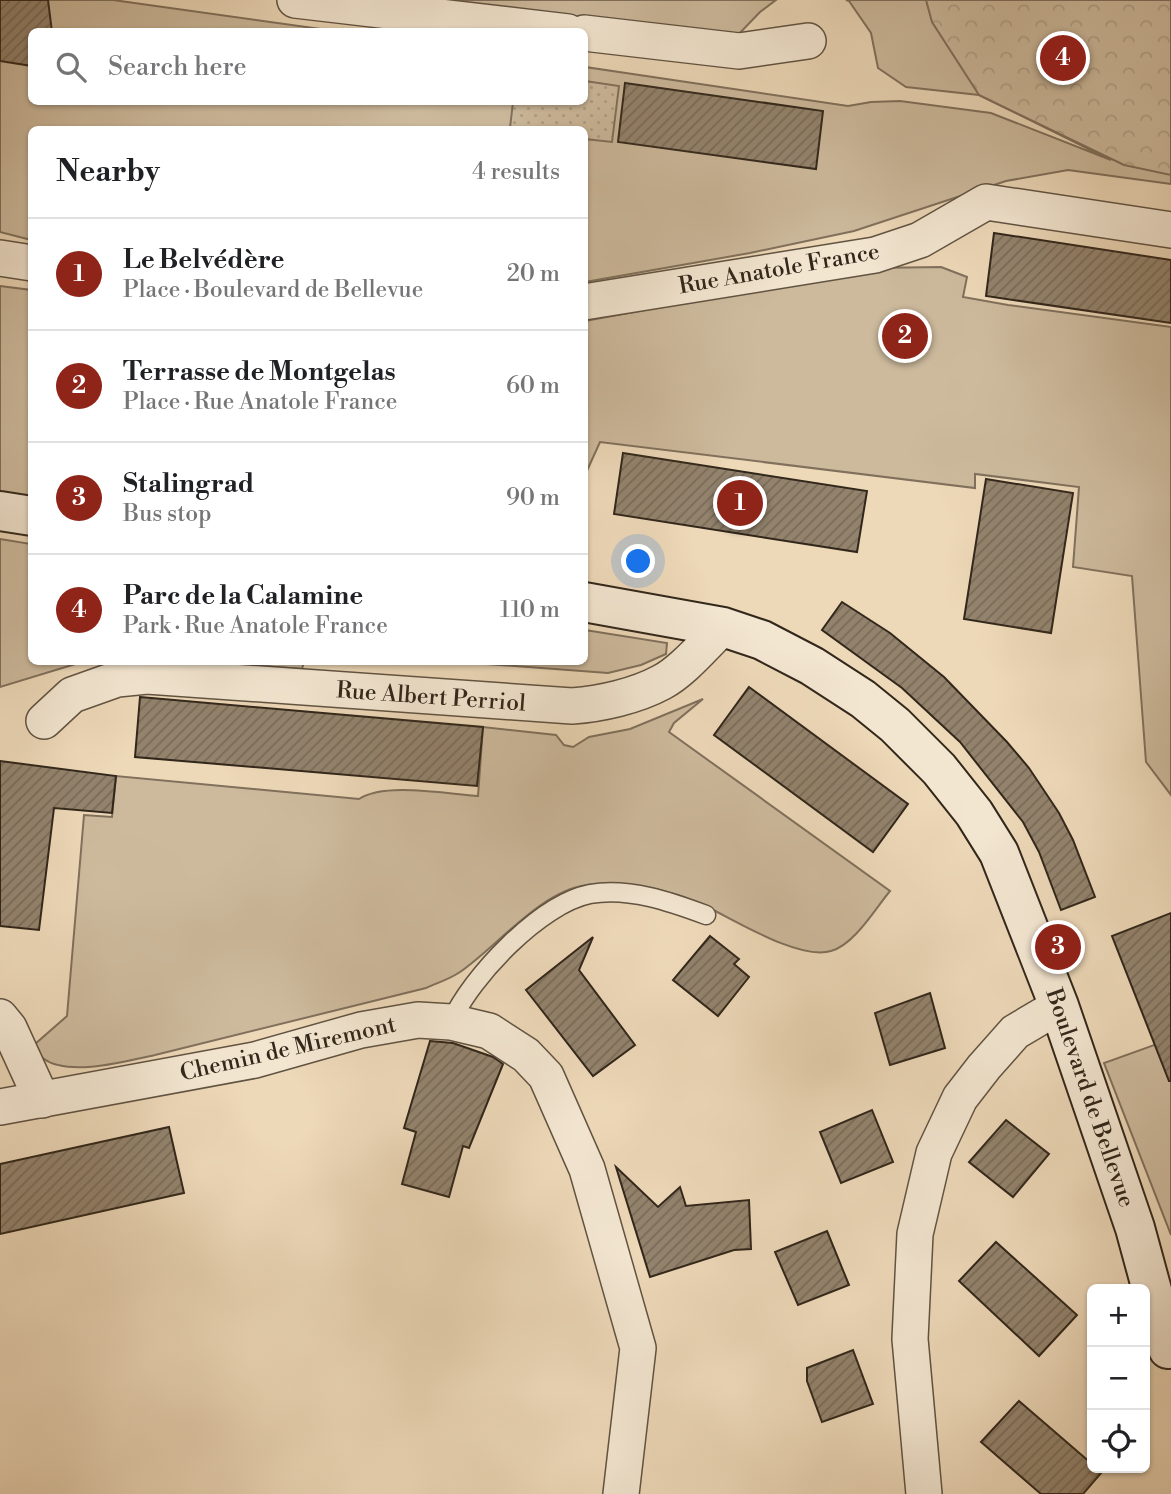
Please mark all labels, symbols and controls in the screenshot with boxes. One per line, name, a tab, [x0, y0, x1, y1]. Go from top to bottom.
search box	[28, 28, 588, 105]
pin: 4	[1040, 32, 1086, 84]
icon: search	[52, 48, 90, 86]
text: Search here	[108, 51, 247, 83]
text: Nearby	[56, 153, 160, 191]
text: 4 results	[472, 158, 560, 186]
street label: Rue Anatole France	[676, 238, 882, 300]
text: Le Belvédère	[123, 244, 285, 276]
text: 1	[73, 260, 85, 288]
text: 20 m	[507, 260, 560, 288]
text: Place · Boulevard de Bellevue	[123, 276, 423, 304]
pin: 2	[882, 310, 928, 362]
text: Terrasse de Montgelas	[123, 356, 396, 388]
text: 2	[72, 372, 86, 400]
text: 60 m	[506, 372, 560, 400]
text: Place · Rue Anatole France	[123, 388, 397, 416]
text: Stalingrad	[123, 468, 254, 500]
pin: 1	[717, 477, 763, 529]
text: 3	[72, 484, 86, 512]
text: 90 m	[506, 484, 560, 512]
text: Bus stop	[123, 500, 211, 528]
your location	[621, 544, 655, 578]
text: Parc de la Calamine	[123, 580, 363, 612]
text: 4	[71, 596, 87, 624]
text: 110 m	[500, 596, 560, 624]
text: Park · Rue Anatole France	[123, 612, 388, 640]
street label: Rue Albert Perriol	[335, 676, 527, 718]
pin: 3	[1035, 921, 1081, 973]
street label: Boulevard de Bellevue	[1039, 984, 1141, 1211]
street label: Chemin de Miremont	[177, 1011, 399, 1087]
map controls	[1087, 1284, 1150, 1473]
button: +	[1087, 1284, 1150, 1347]
button: −	[1087, 1347, 1150, 1410]
button: locate	[1087, 1410, 1150, 1473]

